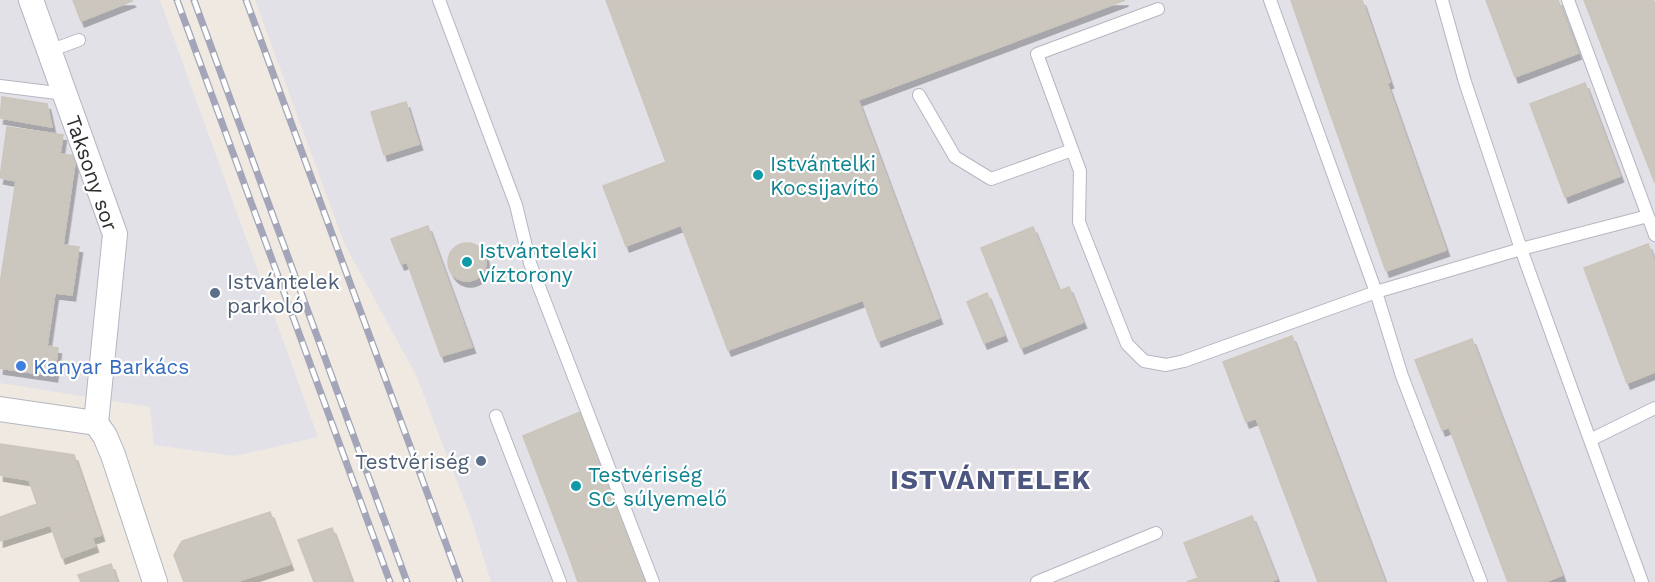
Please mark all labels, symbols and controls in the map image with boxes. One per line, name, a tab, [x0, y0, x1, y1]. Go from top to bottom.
street label: Taksony sor	[61, 112, 124, 234]
place label: Istvántelki Kocsijavító	[770, 151, 879, 200]
marker: Istvántelki Kocsijavító	[751, 168, 765, 182]
place label: Istvánteleki víztorony	[479, 238, 597, 287]
marker: Istvánteleki víztorony	[460, 255, 474, 269]
place label: Istvántelek parkoló	[227, 269, 340, 318]
marker: Istvántelek parkoló	[208, 286, 222, 300]
place label: Kanyar Barkács	[33, 354, 189, 379]
marker: Kanyar Barkács	[14, 359, 28, 373]
place label: Testvériség	[355, 449, 470, 474]
marker: Testvériség	[474, 454, 488, 468]
place label: Testvériség SC súlyemelő	[588, 462, 727, 511]
district label: ISTVÁNTELEK	[890, 464, 1092, 496]
marker: Testvériség SC súlyemelő	[569, 479, 583, 493]

